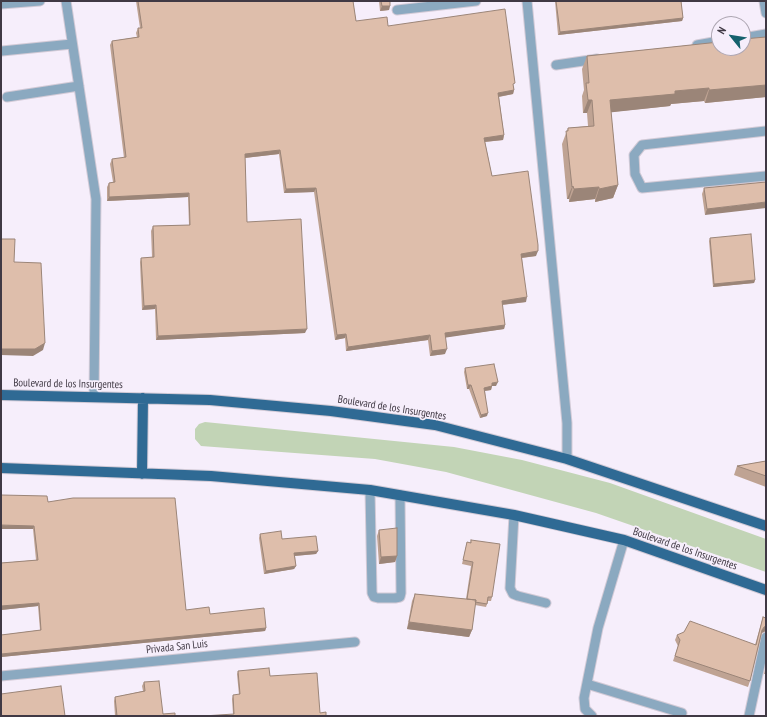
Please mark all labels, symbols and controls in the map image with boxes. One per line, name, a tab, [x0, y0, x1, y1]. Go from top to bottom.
north arrow	[711, 16, 751, 56]
text: N	[714, 24, 729, 37]
street label: Boulevard de los Insurgentes	[13, 376, 123, 392]
street label: Boulevard de los Insurgentes	[337, 393, 447, 423]
street label: Boulevard de los Insurgentes	[631, 525, 739, 573]
street label: Privada San Luis	[146, 637, 208, 657]

